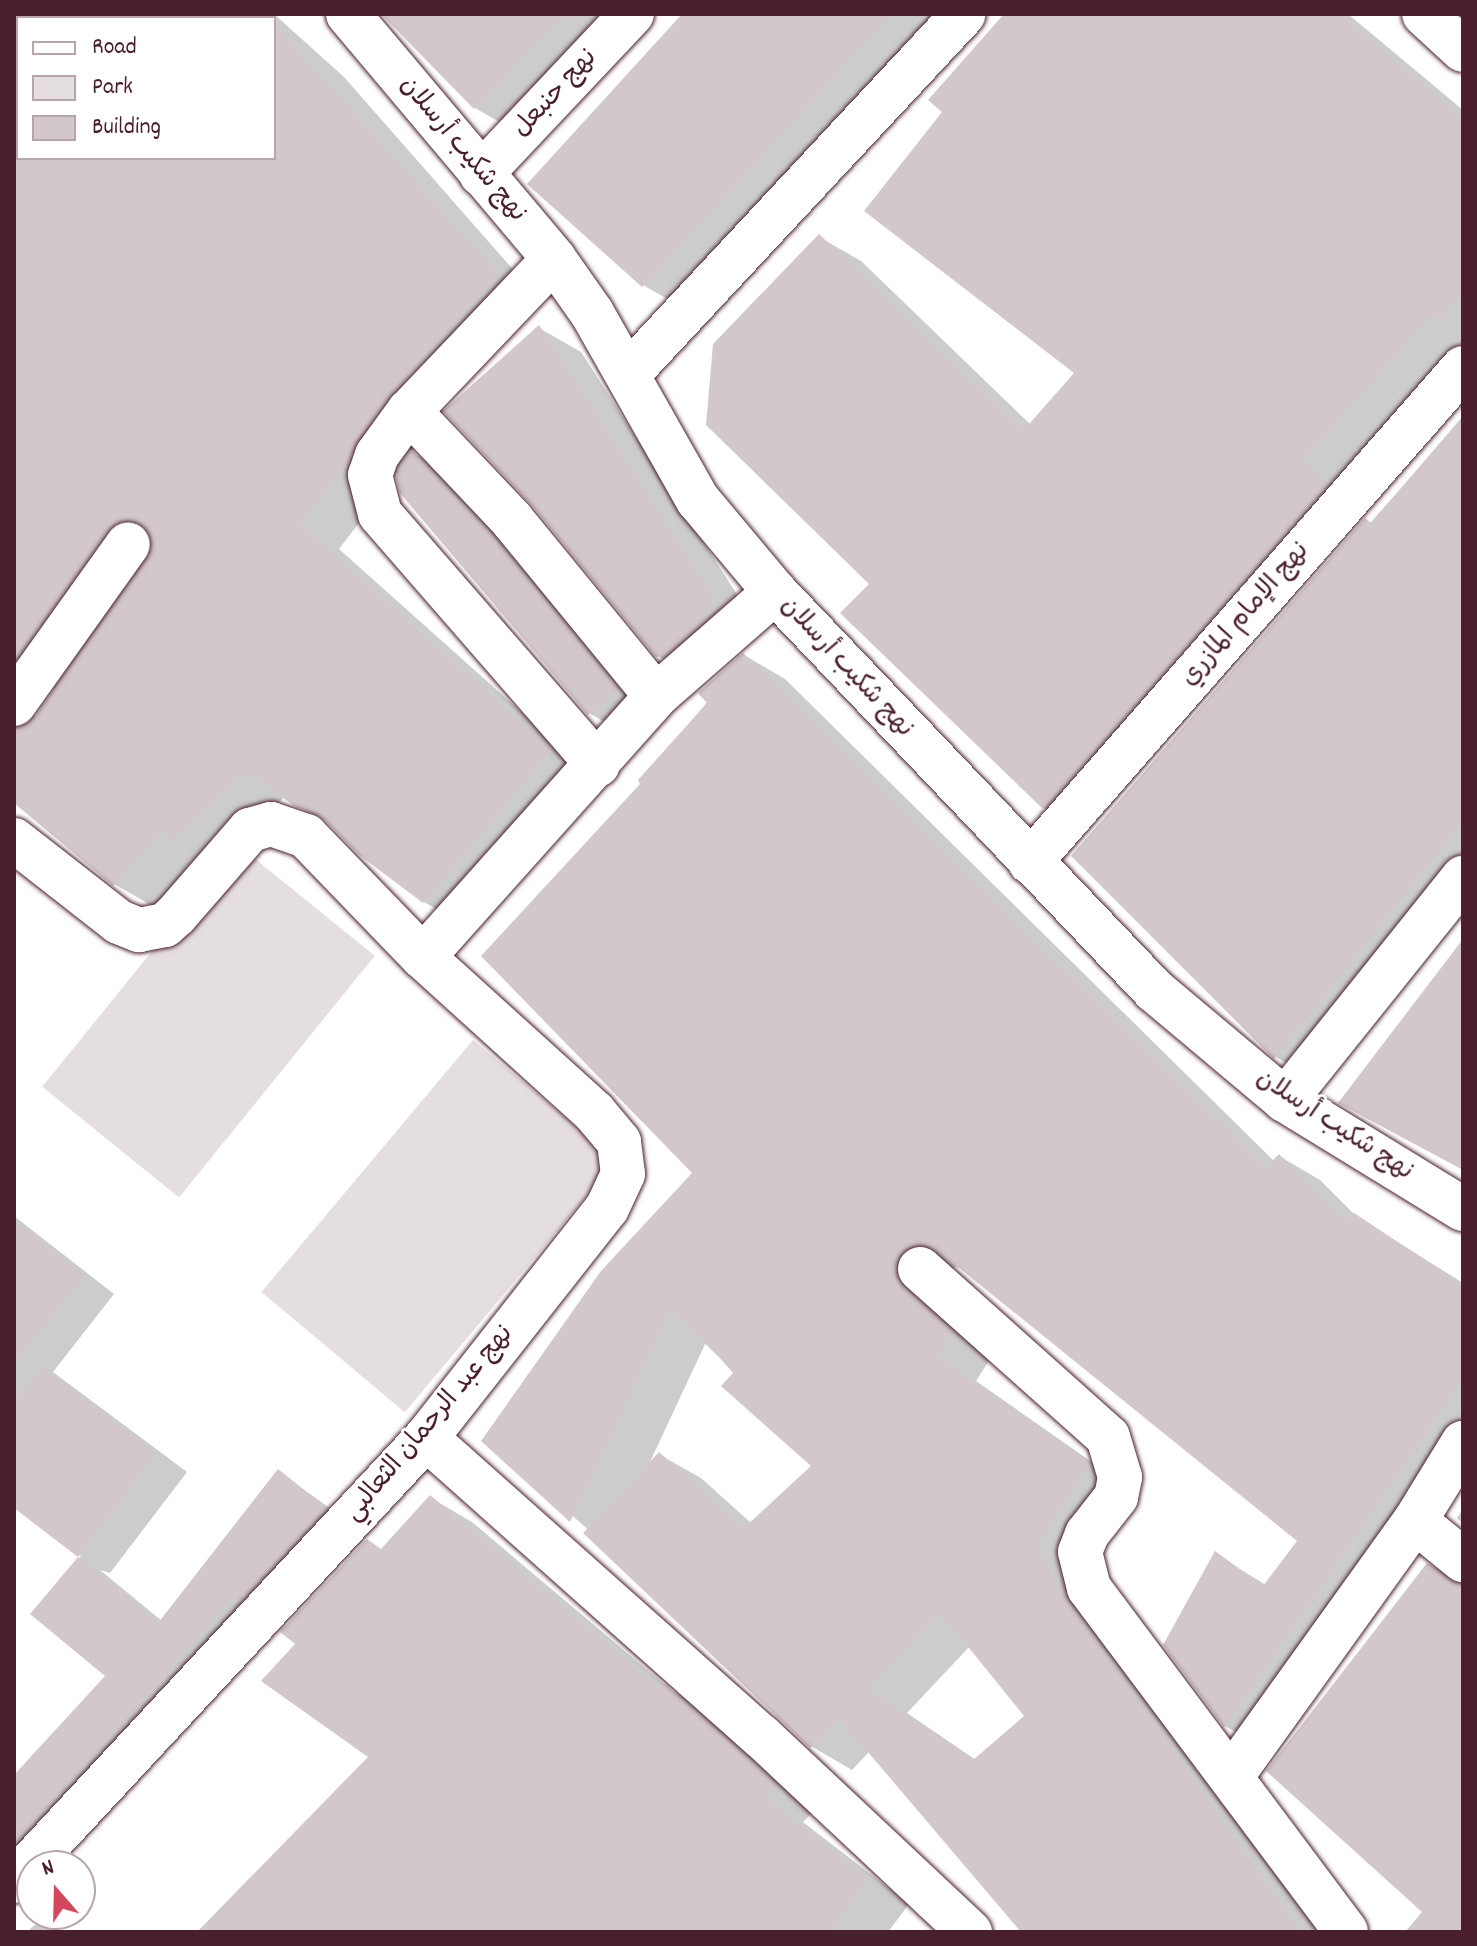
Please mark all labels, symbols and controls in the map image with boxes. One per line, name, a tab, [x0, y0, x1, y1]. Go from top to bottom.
legend	[16, 16, 276, 160]
text: Road	[92, 31, 137, 65]
street label: نهج حنبعل	[507, 43, 605, 145]
text: Park	[92, 71, 133, 105]
street label: نهج شكيب أرسلان	[392, 71, 532, 229]
text: Building	[92, 111, 161, 145]
street label: نهج الإمام المازري	[1175, 536, 1317, 694]
street label: نهج شكيب أرسلان	[773, 591, 919, 745]
street label: نهج شكيب أرسلان	[1250, 1064, 1418, 1188]
street label: نهج عبد الرحمان الثعالبي	[339, 1319, 521, 1529]
north arrow	[16, 1850, 96, 1930]
text: N	[38, 1852, 59, 1885]

